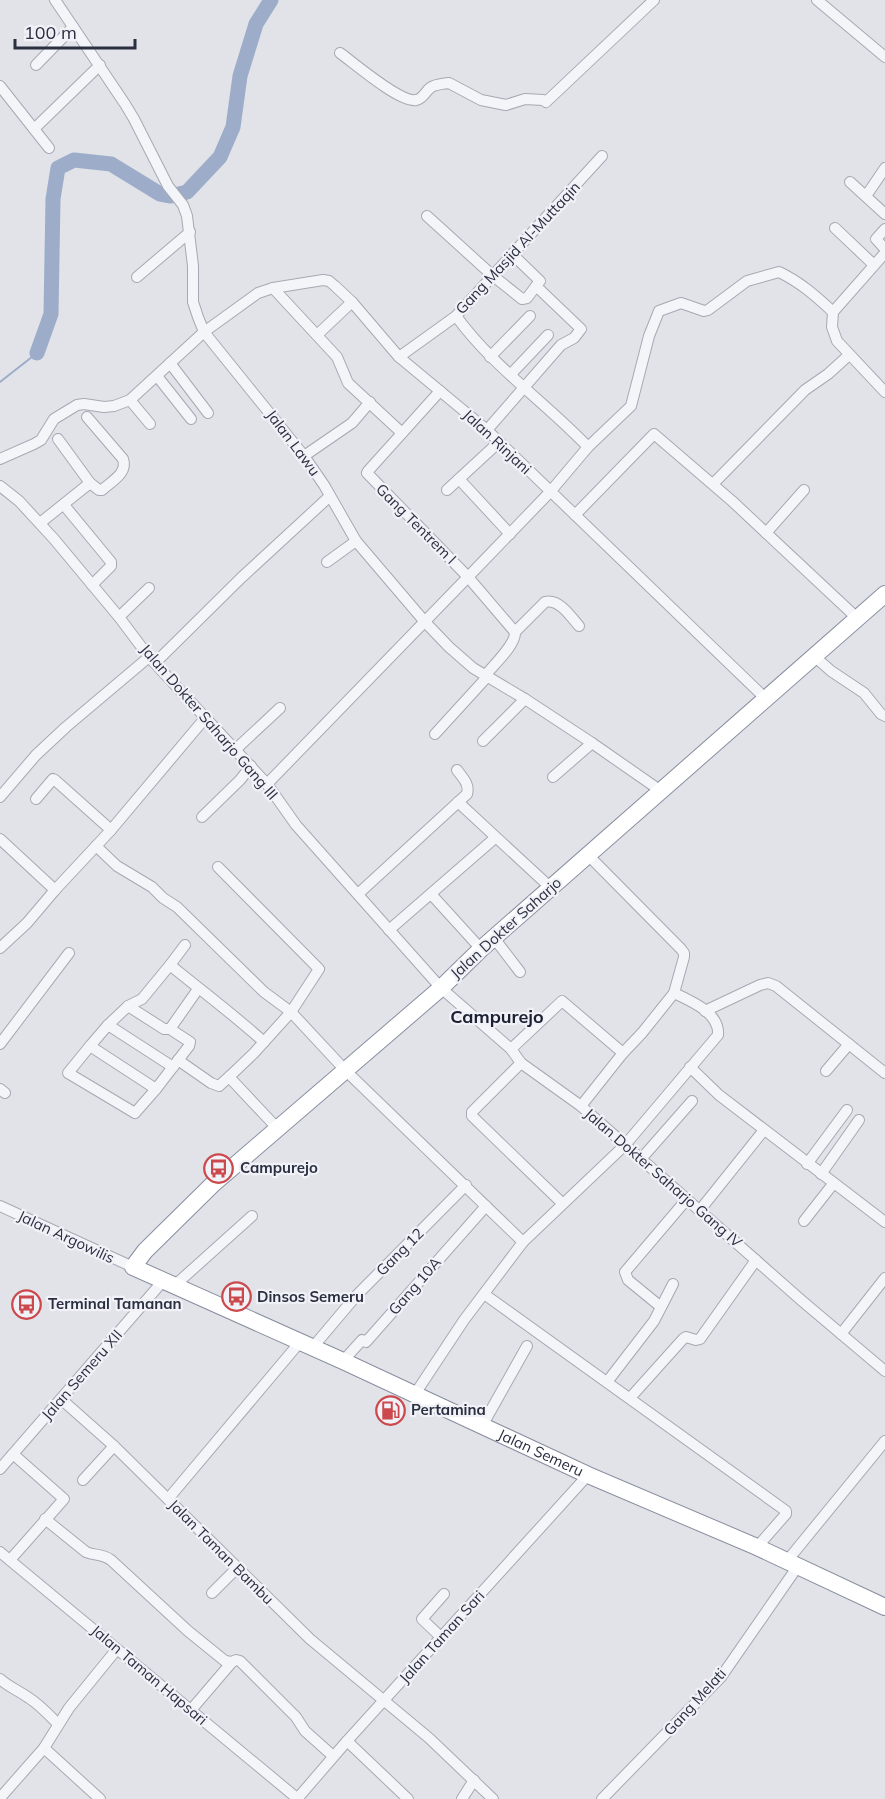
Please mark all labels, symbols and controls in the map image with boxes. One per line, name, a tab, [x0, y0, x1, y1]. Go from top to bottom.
scale bar	[15, 12, 135, 50]
text: 100 m	[24, 21, 77, 44]
street label: Gang Masjid Al-Muttaqin	[451, 177, 584, 318]
street label: Jalan Rinjani	[459, 405, 536, 478]
street label: Jalan Lawu	[262, 406, 324, 480]
street label: Gang Tentrem I	[372, 479, 461, 568]
street label: Jalan Dokter Saharjo Gang III	[137, 640, 282, 803]
street label: Jalan Dokter Saharjo	[446, 873, 565, 983]
district label: Campurejo	[450, 1005, 544, 1028]
street label: Jalan Dokter Saharjo Gang IV	[581, 1104, 747, 1252]
bus stop icon: Campurejo	[203, 1152, 235, 1184]
place label: Campurejo	[240, 1158, 318, 1177]
street label: Jalan Argowilis	[15, 1206, 117, 1267]
street label: Gang 12	[372, 1224, 427, 1279]
street label: Gang 10A	[384, 1253, 445, 1319]
bus stop icon: Dinsos Semeru	[220, 1281, 252, 1313]
place label: Dinsos Semeru	[257, 1287, 364, 1306]
bus stop icon: Terminal Tamanan	[11, 1288, 43, 1320]
place label: Terminal Tamanan	[48, 1294, 182, 1313]
street label: Jalan Semeru XII	[37, 1326, 126, 1424]
fuel station icon: Pertamina	[374, 1394, 406, 1426]
place label: Pertamina	[411, 1400, 486, 1419]
street label: Jalan Semeru	[495, 1424, 587, 1481]
street label: Jalan Taman Bambu	[165, 1495, 278, 1608]
street label: Jalan Taman Sari	[395, 1586, 488, 1687]
street label: Jalan Taman Hapsari	[87, 1620, 211, 1729]
street label: Gang Melati	[659, 1664, 730, 1739]

